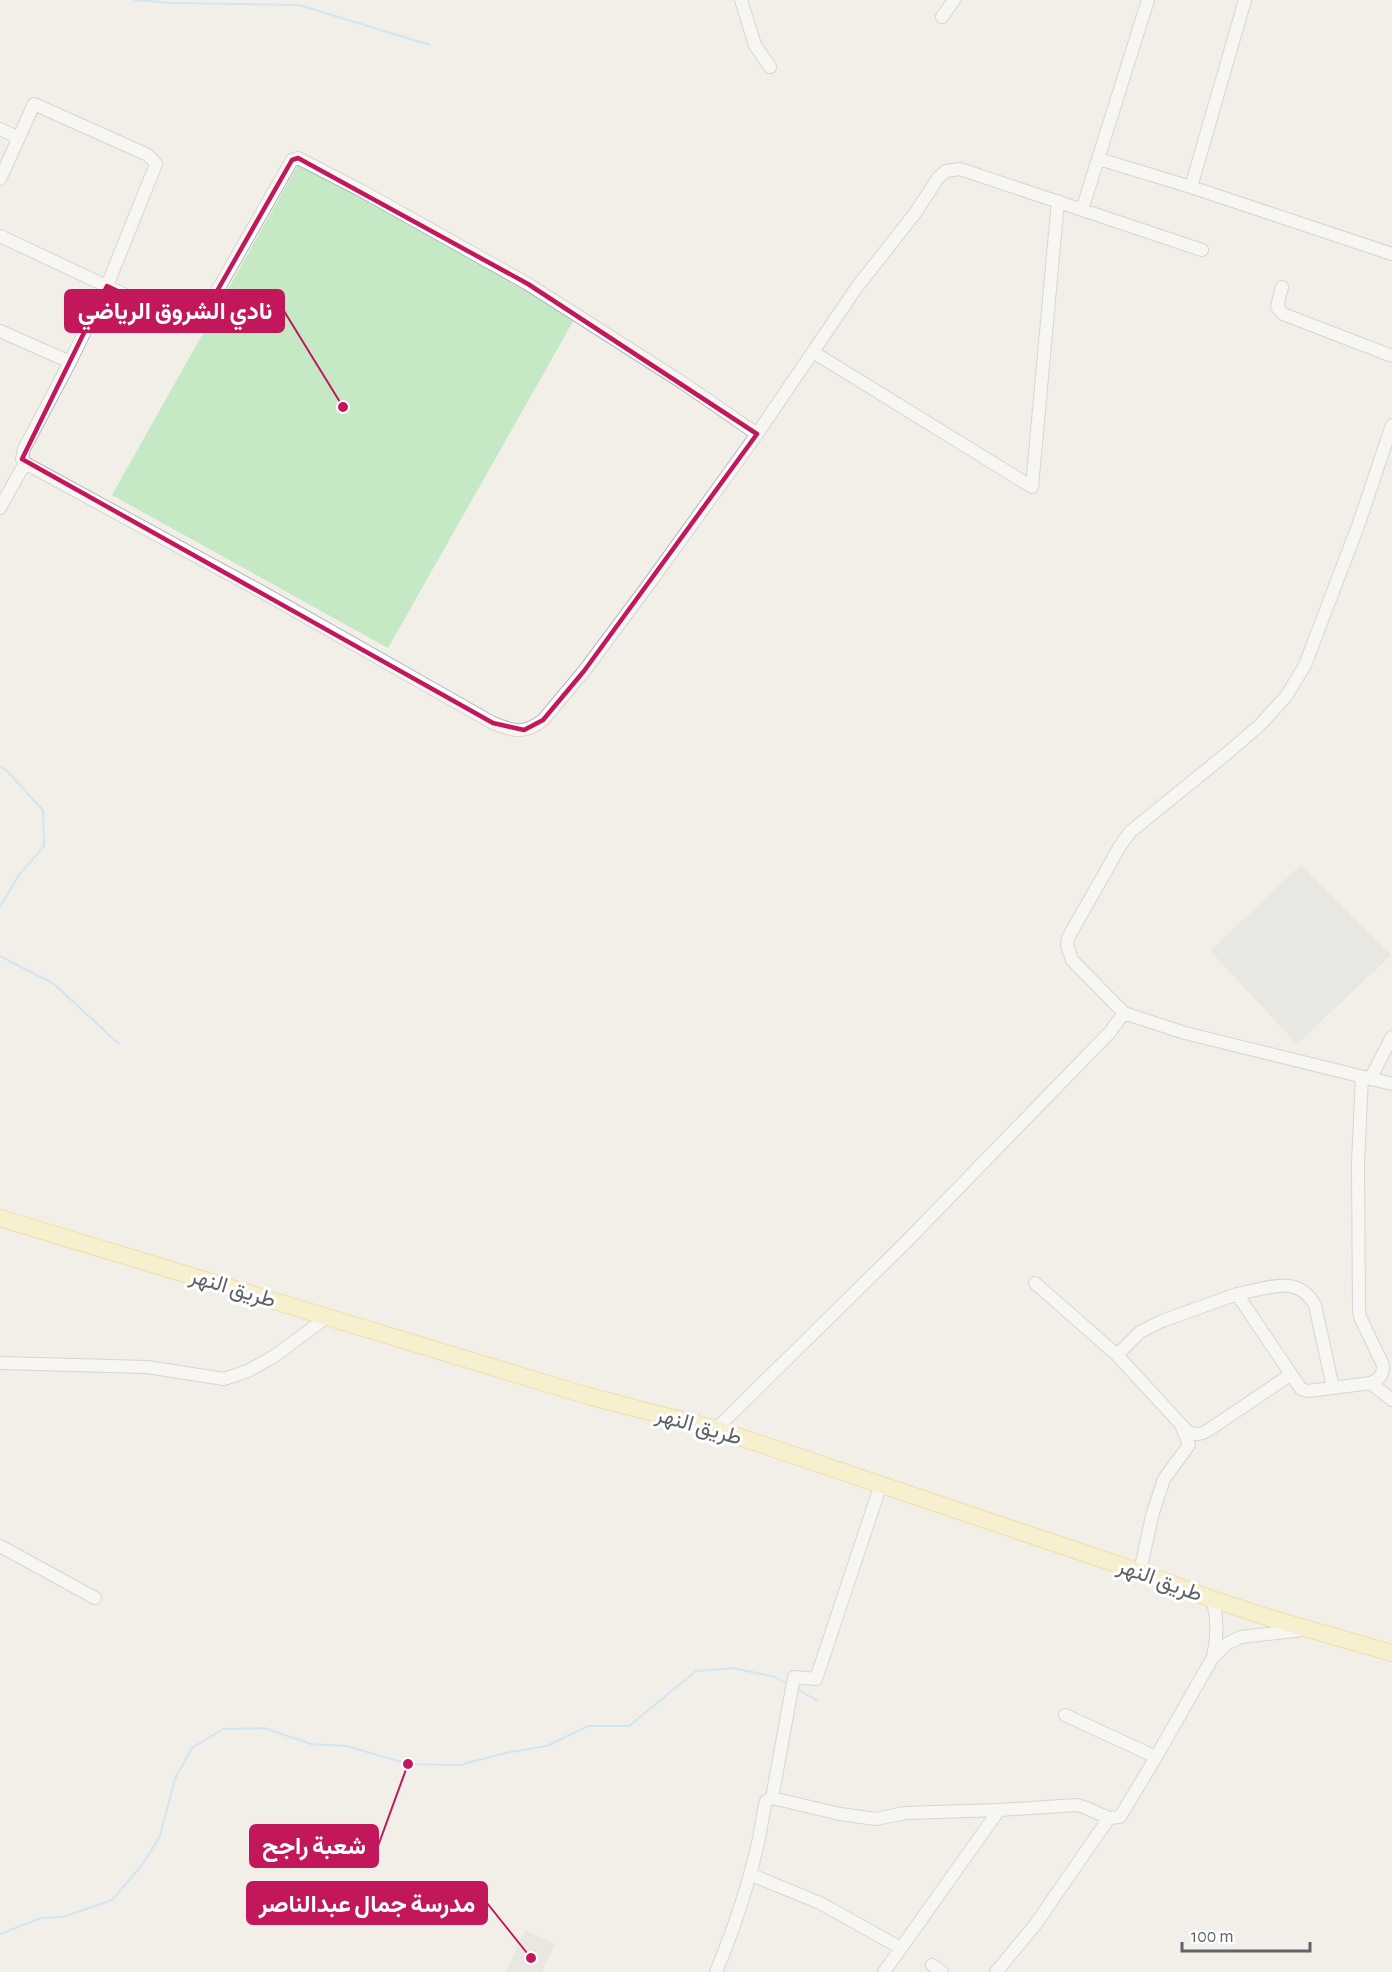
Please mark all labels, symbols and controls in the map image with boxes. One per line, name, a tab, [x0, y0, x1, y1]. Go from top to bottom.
callout: نادي الشروق الرياضي	[65, 290, 284, 332]
text: نادي الشروق الرياضي	[78, 300, 272, 331]
street label: طريق النهر	[186, 1264, 279, 1313]
street label: طريق النهر	[652, 1403, 745, 1451]
street label: طريق النهر	[1113, 1554, 1205, 1607]
callout: شعبة راجح	[250, 1825, 378, 1867]
text: شعبة راجح	[262, 1835, 366, 1863]
callout: مدرسة جمال عبدالناصر	[247, 1882, 487, 1924]
text: مدرسة جمال عبدالناصر	[258, 1893, 475, 1919]
scale bar	[1182, 1915, 1310, 1953]
text: 100 m	[1191, 1928, 1234, 1946]

